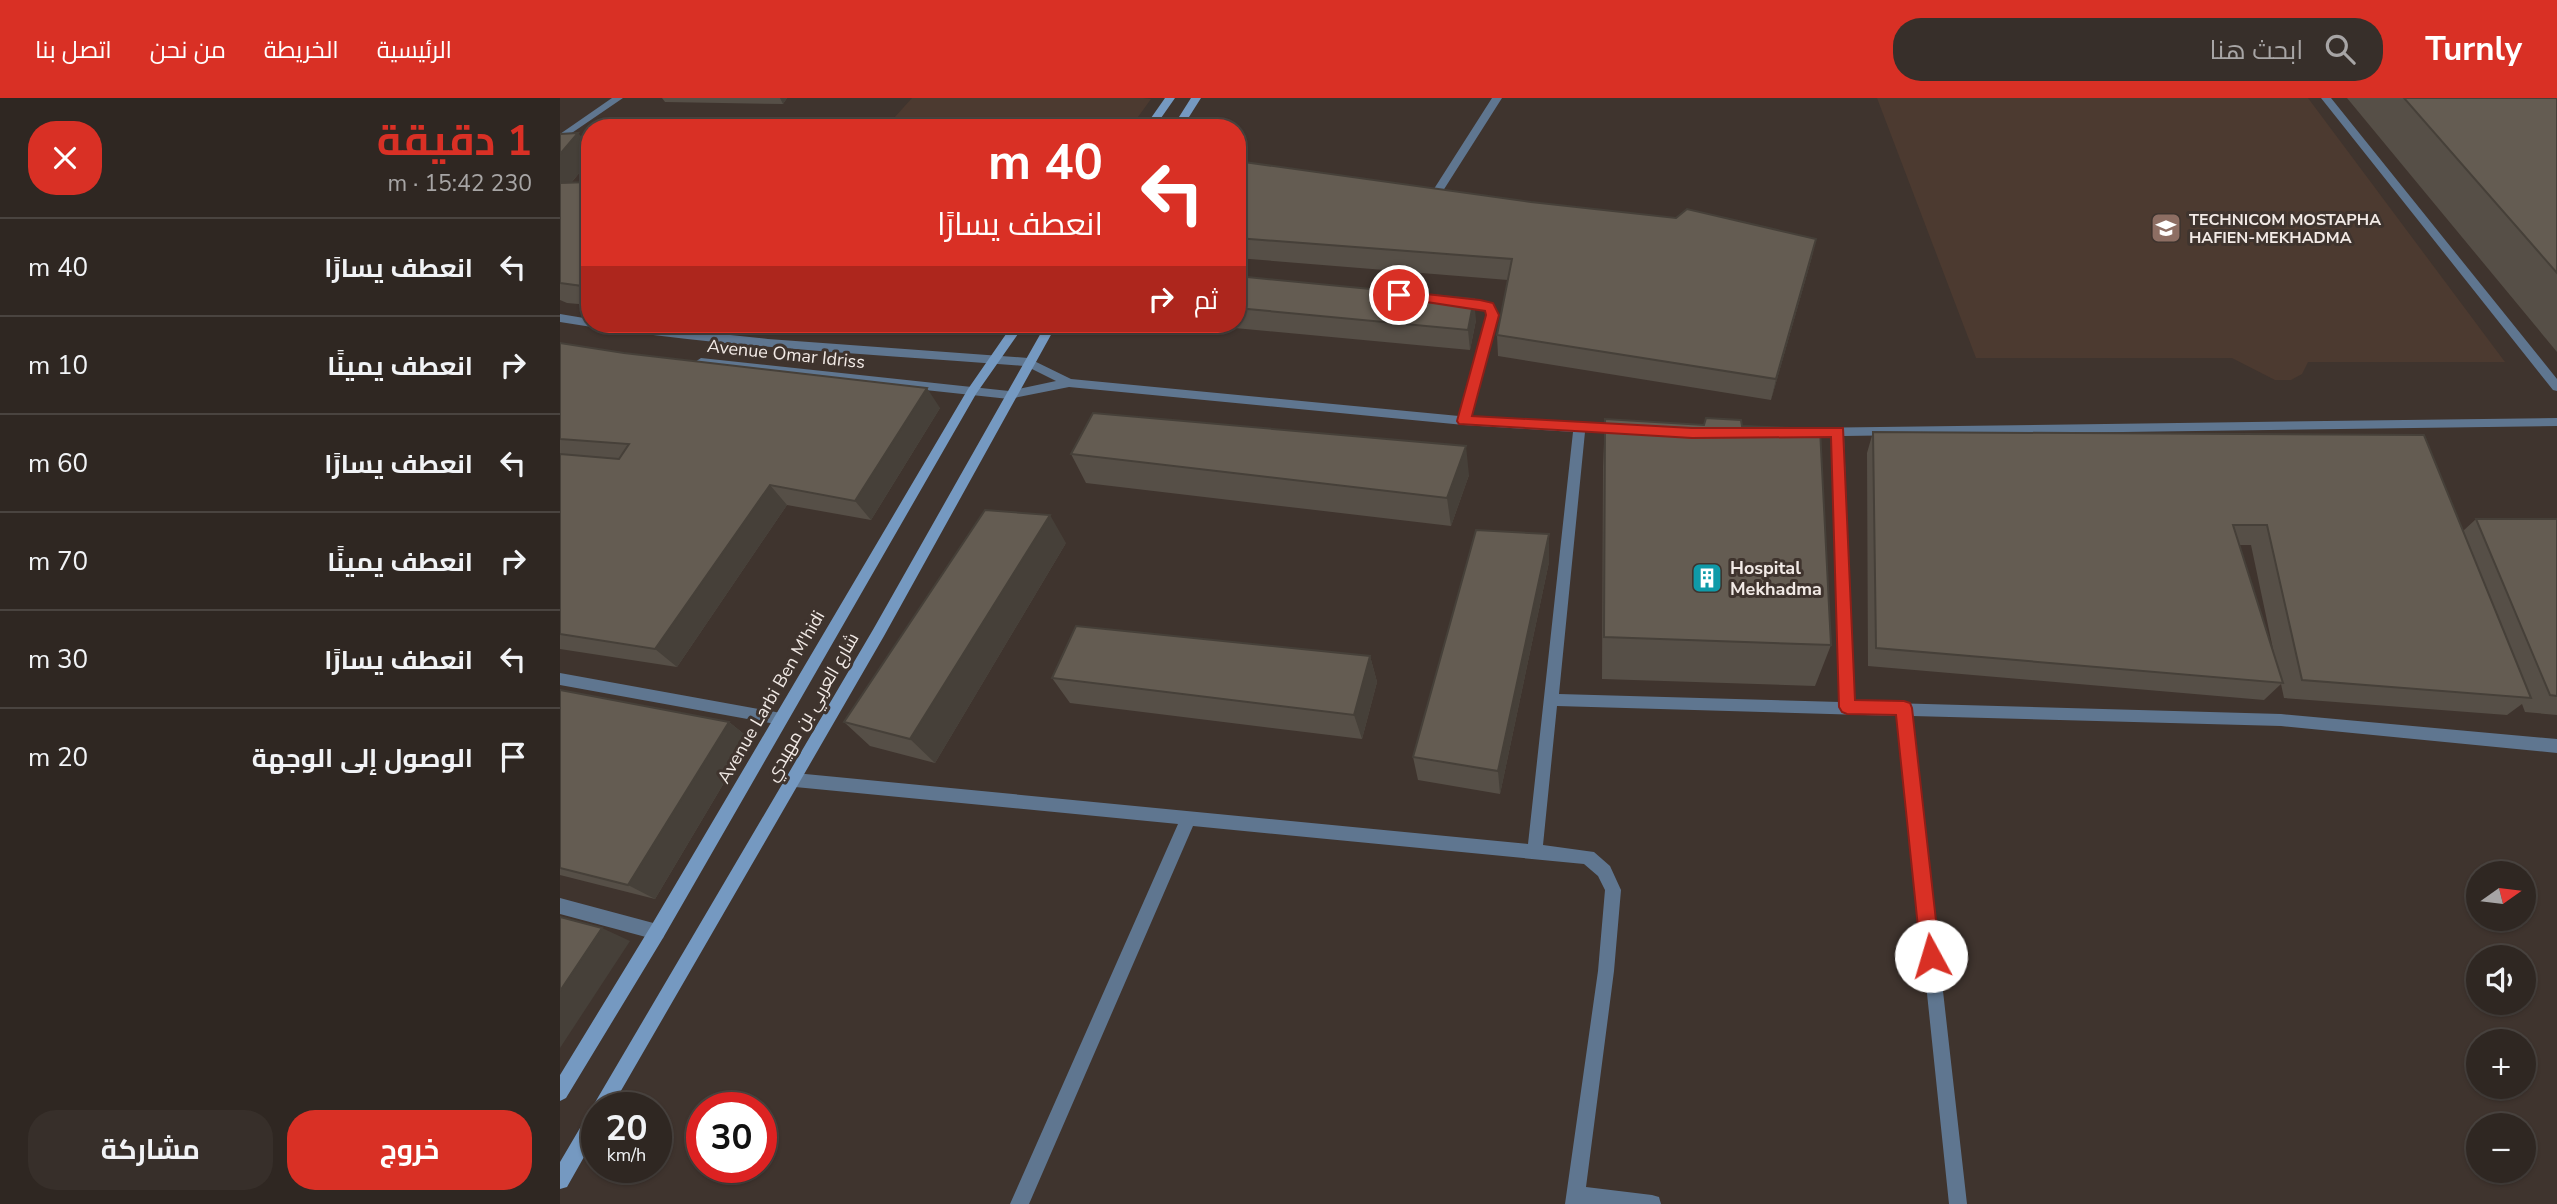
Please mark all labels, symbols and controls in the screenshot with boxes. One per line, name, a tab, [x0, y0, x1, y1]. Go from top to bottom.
search box	[1893, 18, 2383, 81]
text: Turnly	[2425, 27, 2522, 72]
icon: search	[2321, 30, 2359, 68]
text: ابحث هنا	[2210, 33, 2303, 68]
text: اتصل بنا	[35, 34, 112, 66]
text: من نحن	[150, 34, 226, 66]
text: الخريطة	[264, 34, 339, 66]
text: الرئيسية	[377, 34, 452, 66]
text: 1 دقيقة	[377, 113, 532, 170]
button: close	[28, 121, 102, 195]
text: 40 m	[988, 129, 1103, 196]
icon: left	[1127, 147, 1218, 238]
text: 230 m · 15:42	[387, 168, 532, 199]
text: انعطف يسارًا	[937, 203, 1103, 246]
place label: TECHNICOM MOSTAPHA HAFIEN-MEKHADMA	[2189, 209, 2381, 249]
school or university icon: TECHNICOM MOSTAPHA HAFIEN-MEKHADMA	[2149, 211, 2183, 245]
icon: left	[494, 248, 532, 286]
text: 40 m	[28, 250, 88, 285]
text: انعطف يسارًا	[324, 251, 473, 286]
pin	[1369, 265, 1429, 325]
icon: arrive	[1380, 276, 1418, 314]
icon: right	[1142, 280, 1180, 318]
text: ثم	[1194, 283, 1218, 318]
street label: Avenue Omar Idriss	[706, 334, 866, 374]
icon: right	[494, 346, 532, 384]
text: 10 m	[28, 348, 88, 383]
text: انعطف يمينًا	[327, 349, 473, 384]
icon: left	[494, 444, 532, 482]
text: 60 m	[28, 446, 88, 481]
text: انعطف يسارًا	[324, 447, 473, 482]
icon: right	[494, 542, 532, 580]
text: 70 m	[28, 544, 88, 579]
text: انعطف يمينًا	[327, 545, 473, 580]
place label: Hospital Mekhadma	[1730, 556, 1822, 601]
building icon: Hospital Mekhadma	[1690, 561, 1724, 595]
street label: Avenue Larbi Ben M'hidi	[712, 606, 830, 788]
street label: شارع العربي بن مهيدي	[760, 628, 866, 787]
icon: left	[494, 640, 532, 678]
text: 30 m	[28, 642, 88, 677]
text: انعطف يسارًا	[324, 643, 473, 678]
icon: arrive	[494, 738, 532, 776]
text: 20 m	[28, 740, 88, 775]
text: الوصول إلى الوجهة	[252, 741, 473, 776]
north arrow	[2466, 861, 2536, 931]
map controls	[2466, 861, 2536, 1183]
position arrow	[1894, 919, 1968, 993]
button: sound	[2466, 945, 2536, 1015]
button: +	[2466, 1029, 2536, 1099]
speed limit sign: 30	[686, 1092, 777, 1183]
text: 20	[605, 1105, 648, 1152]
button: مشاركة	[28, 1110, 273, 1190]
button: خروج	[287, 1110, 532, 1190]
button: −	[2466, 1113, 2536, 1183]
text: km/h	[607, 1143, 646, 1167]

